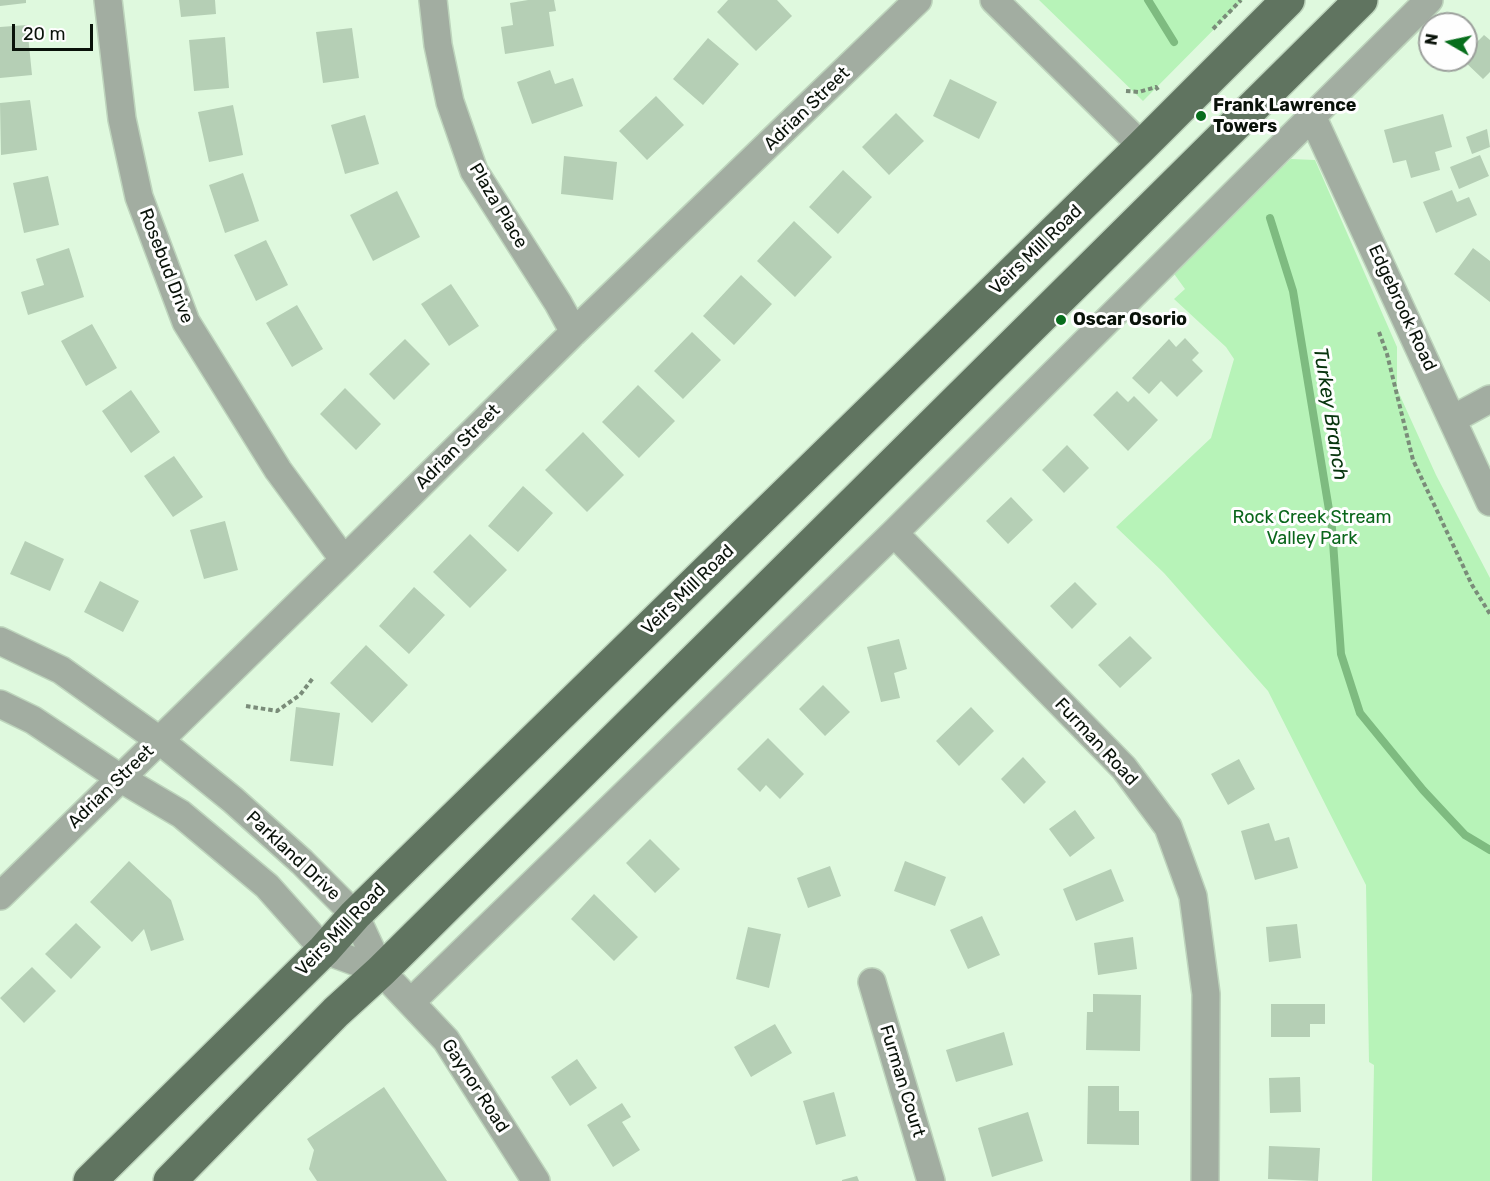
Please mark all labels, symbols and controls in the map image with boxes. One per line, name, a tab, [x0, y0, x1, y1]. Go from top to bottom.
scale bar	[15, 12, 96, 50]
north arrow	[1418, 12, 1478, 72]
text: 20 m	[23, 23, 65, 45]
text: N	[1421, 32, 1442, 47]
street label: Adrian Street	[760, 63, 854, 155]
place label: Frank Lawrence Towers	[1213, 95, 1357, 138]
marker: Frank Lawrence Towers	[1194, 109, 1208, 123]
street label: Plaza Place	[464, 160, 532, 252]
street label: Veirs Mill Road	[985, 200, 1087, 300]
street label: Rosebud Drive	[134, 206, 198, 326]
street label: Edgebrook Road	[1363, 241, 1441, 375]
place label: Oscar Osorio	[1073, 309, 1187, 331]
marker: Oscar Osorio	[1054, 313, 1068, 327]
water label: Turkey Branch	[1308, 346, 1352, 482]
street label: Adrian Street	[411, 400, 505, 494]
park label: Rock Creek Stream Valley Park	[1232, 507, 1392, 550]
street label: Veirs Mill Road	[637, 540, 739, 640]
street label: Furman Road	[1050, 694, 1142, 790]
street label: Adrian Street	[64, 741, 158, 833]
street label: Parkland Drive	[241, 807, 345, 905]
street label: Veirs Mill Road	[291, 879, 391, 981]
street label: Furman Court	[875, 1022, 929, 1140]
street label: Gaynor Road	[437, 1035, 513, 1137]

